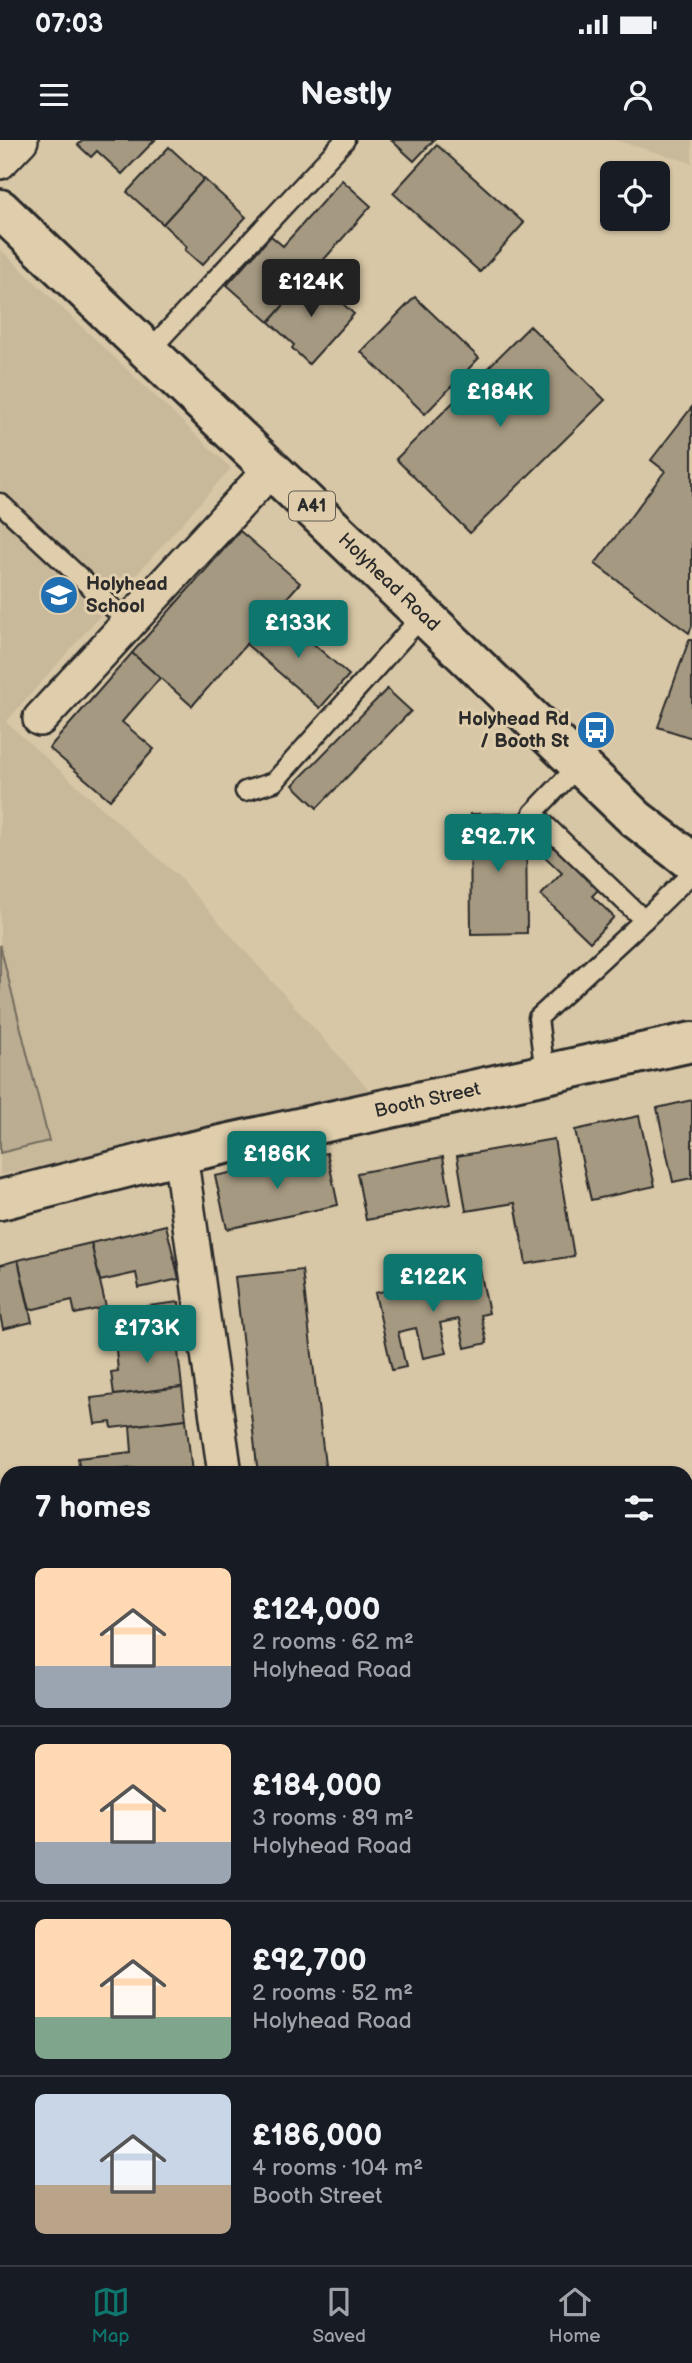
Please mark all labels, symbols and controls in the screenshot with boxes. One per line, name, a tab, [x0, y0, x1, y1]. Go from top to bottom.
text: 07:03	[35, 9, 103, 40]
text: Nestly	[300, 75, 392, 114]
icon: menu	[35, 76, 73, 114]
icon: person	[619, 76, 657, 114]
map controls	[600, 161, 670, 231]
button: locate	[600, 161, 670, 231]
pin: £124K	[262, 260, 360, 319]
text: £124K	[278, 268, 344, 296]
pin: £184K	[451, 370, 549, 429]
text: £184K	[467, 378, 534, 406]
road number: A41	[289, 492, 335, 520]
street label: Holyhead Road	[333, 528, 445, 636]
place label: Holyhead School	[86, 573, 168, 618]
school or university icon: Holyhead School	[38, 574, 80, 616]
pin: £133K	[249, 601, 347, 660]
text: £133K	[265, 609, 331, 637]
place label: Holyhead Rd / Booth St	[458, 708, 570, 753]
bus stop icon: Holyhead Rd / Booth St	[575, 709, 617, 751]
pin: £92.7K	[441, 814, 555, 874]
text: £92.7K	[461, 823, 535, 851]
street label: Booth Street	[372, 1077, 483, 1123]
pin: £186K	[228, 1132, 326, 1191]
text: £186K	[243, 1140, 311, 1168]
pin: £122K	[384, 1254, 482, 1314]
text: £122K	[399, 1263, 467, 1291]
pin: £173K	[98, 1306, 196, 1365]
text: £173K	[114, 1314, 180, 1342]
icon: filters	[620, 1489, 658, 1527]
text: 7 homes	[35, 1490, 151, 1526]
text: £124,000	[252, 1592, 381, 1628]
icon: home	[91, 1596, 175, 1680]
text: 2 rooms · 62 m²	[252, 1628, 414, 1656]
text: Holyhead Road	[252, 1656, 412, 1684]
text: £184,000	[252, 1768, 382, 1804]
icon: home	[91, 1772, 175, 1856]
text: 3 rooms · 89 m²	[252, 1804, 414, 1832]
text: Holyhead Road	[252, 1832, 412, 1860]
text: £92,700	[252, 1943, 367, 1979]
icon: home	[91, 1947, 175, 2031]
text: 2 rooms · 52 m²	[252, 1979, 413, 2007]
text: Holyhead Road	[252, 2007, 412, 2035]
text: £186,000	[252, 2118, 382, 2154]
icon: home	[91, 2122, 175, 2206]
text: 4 rooms · 104 m²	[252, 2154, 423, 2182]
text: Booth Street	[252, 2182, 382, 2210]
tab: Map	[91, 2283, 130, 2348]
tab: Saved	[313, 2283, 366, 2348]
tab: Home	[549, 2283, 601, 2348]

